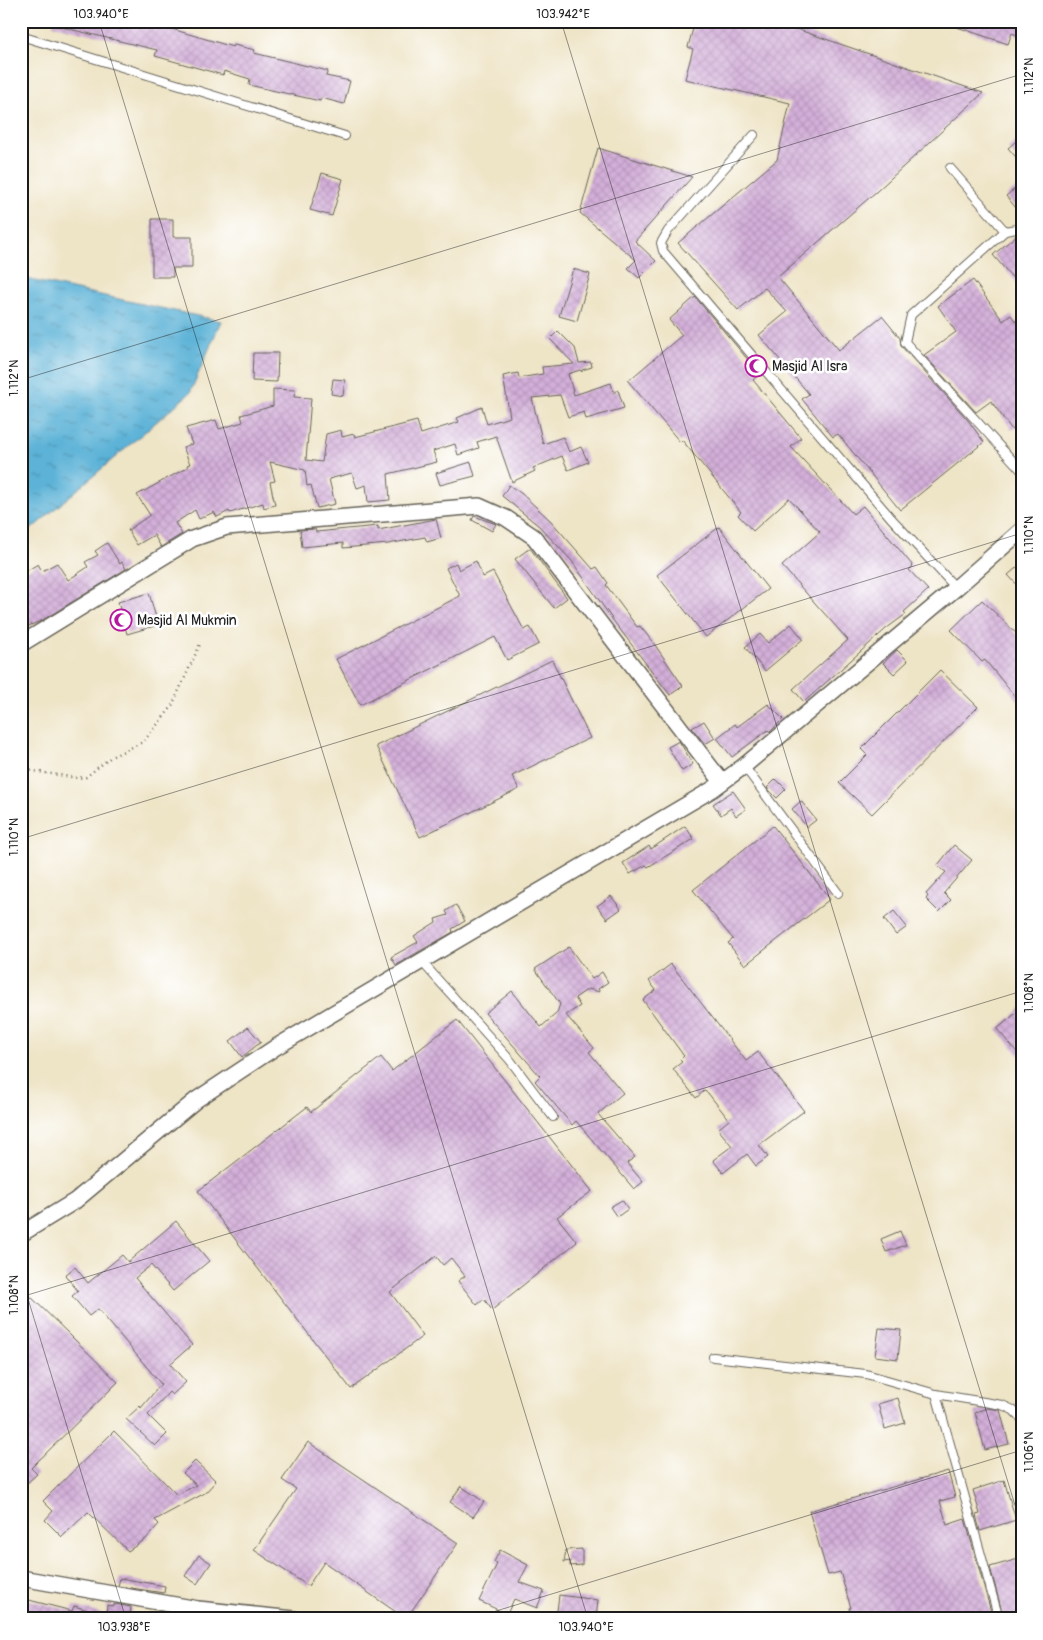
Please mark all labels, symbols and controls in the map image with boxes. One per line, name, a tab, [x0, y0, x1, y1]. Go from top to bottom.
text: 103.940°E	[73, 7, 129, 22]
text: 103.942°E	[536, 7, 590, 22]
text: 1.112°N	[1022, 58, 1037, 94]
mosque icon: Masjid Al Isra	[744, 354, 768, 378]
place label: Masjid Al Isra	[772, 358, 848, 375]
text: 1.112°N	[7, 360, 22, 396]
text: 1.110°N	[1022, 516, 1037, 554]
mosque icon: Masjid Al Mukmin	[109, 608, 133, 632]
place label: Masjid Al Mukmin	[137, 612, 237, 629]
text: 1.110°N	[7, 818, 22, 856]
text: 1.108°N	[1022, 973, 1037, 1013]
text: 1.108°N	[7, 1275, 22, 1315]
text: 1.106°N	[1022, 1432, 1037, 1472]
text: 103.938°E	[98, 1620, 150, 1635]
text: 103.940°E	[558, 1620, 614, 1635]

